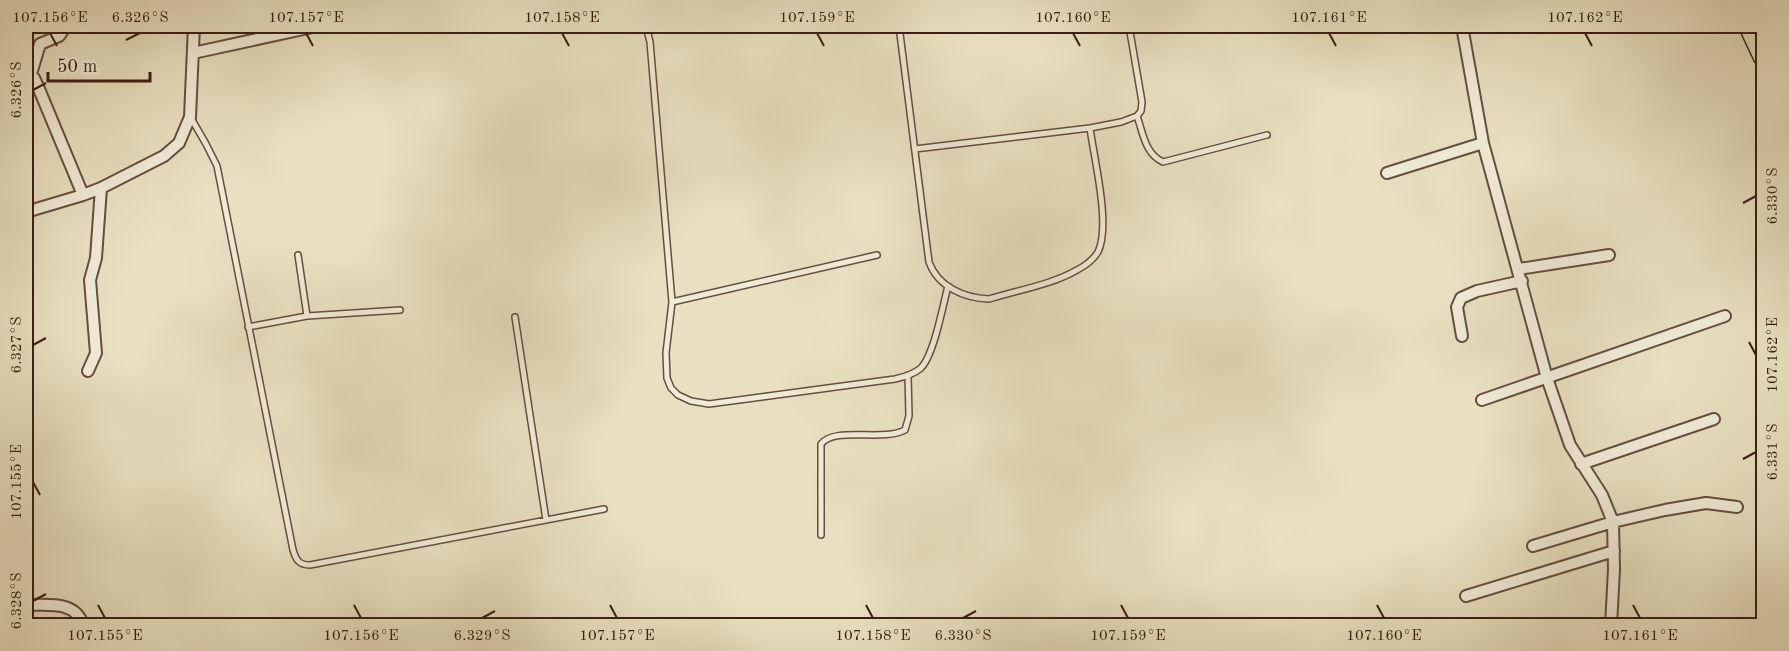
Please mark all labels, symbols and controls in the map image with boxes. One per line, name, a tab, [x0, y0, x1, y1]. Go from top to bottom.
text: 107.156°E	[12, 11, 88, 26]
text: 6.326°S	[111, 11, 169, 26]
text: 107.157°E	[268, 11, 344, 26]
text: 107.158°E	[524, 11, 600, 26]
text: 107.159°E	[779, 11, 855, 26]
text: 107.160°E	[1035, 11, 1111, 26]
text: 107.161°E	[1291, 11, 1367, 26]
text: 107.162°E	[1547, 11, 1623, 26]
scale bar	[48, 45, 150, 83]
text: 50 m	[57, 58, 97, 76]
text: 6.326°S	[10, 61, 25, 119]
text: 6.330°S	[1766, 167, 1781, 225]
text: 6.327°S	[10, 316, 25, 374]
text: 107.162°E	[1766, 317, 1781, 393]
text: 6.331°S	[1766, 423, 1781, 481]
text: 107.155°E	[10, 444, 25, 520]
text: 6.328°S	[10, 572, 25, 630]
text: 107.155°E	[67, 629, 143, 644]
text: 107.156°E	[323, 629, 399, 644]
text: 6.329°S	[453, 629, 511, 644]
text: 107.157°E	[579, 629, 655, 644]
text: 107.158°E	[835, 629, 911, 644]
text: 6.330°S	[934, 629, 992, 644]
text: 107.159°E	[1090, 629, 1166, 644]
text: 107.160°E	[1346, 629, 1422, 644]
text: 107.161°E	[1602, 629, 1678, 644]

